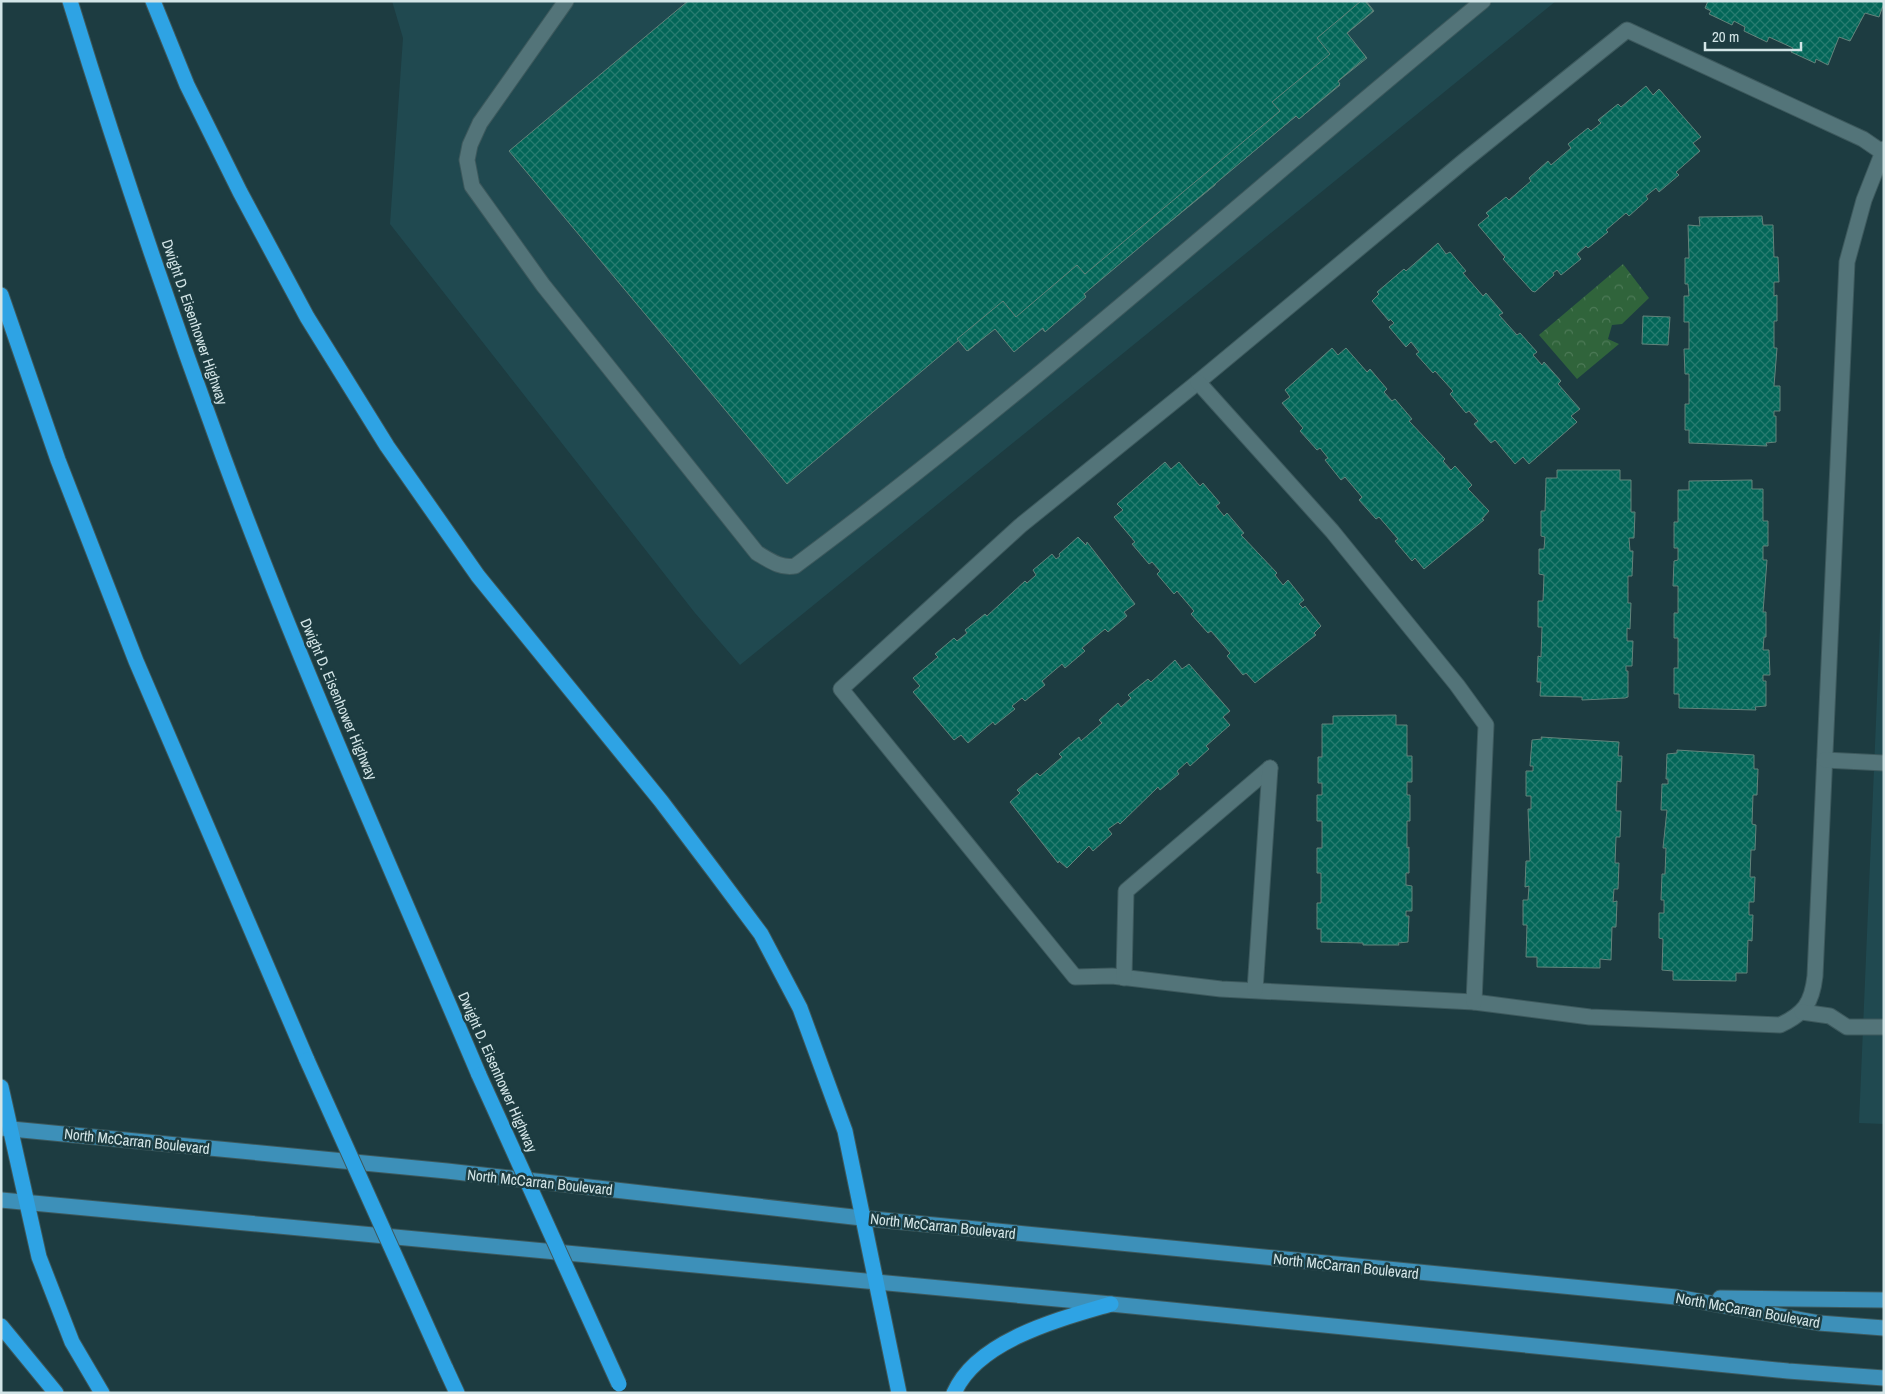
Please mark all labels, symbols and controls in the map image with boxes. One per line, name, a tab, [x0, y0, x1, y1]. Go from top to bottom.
scale bar	[1705, 20, 1801, 52]
text: 20 m	[1712, 26, 1739, 47]
street label: Dwight D. Eisenhower Highway	[157, 236, 233, 408]
street label: Dwight D. Eisenhower Highway	[295, 615, 383, 784]
street label: Dwight D. Eisenhower Highway	[453, 988, 543, 1156]
street label: North McCarran Boulevard	[63, 1123, 211, 1159]
street label: North McCarran Boulevard	[466, 1164, 614, 1200]
street label: North McCarran Boulevard	[869, 1208, 1017, 1244]
street label: North McCarran Boulevard	[1272, 1248, 1420, 1284]
street label: North McCarran Boulevard	[1674, 1287, 1822, 1333]

